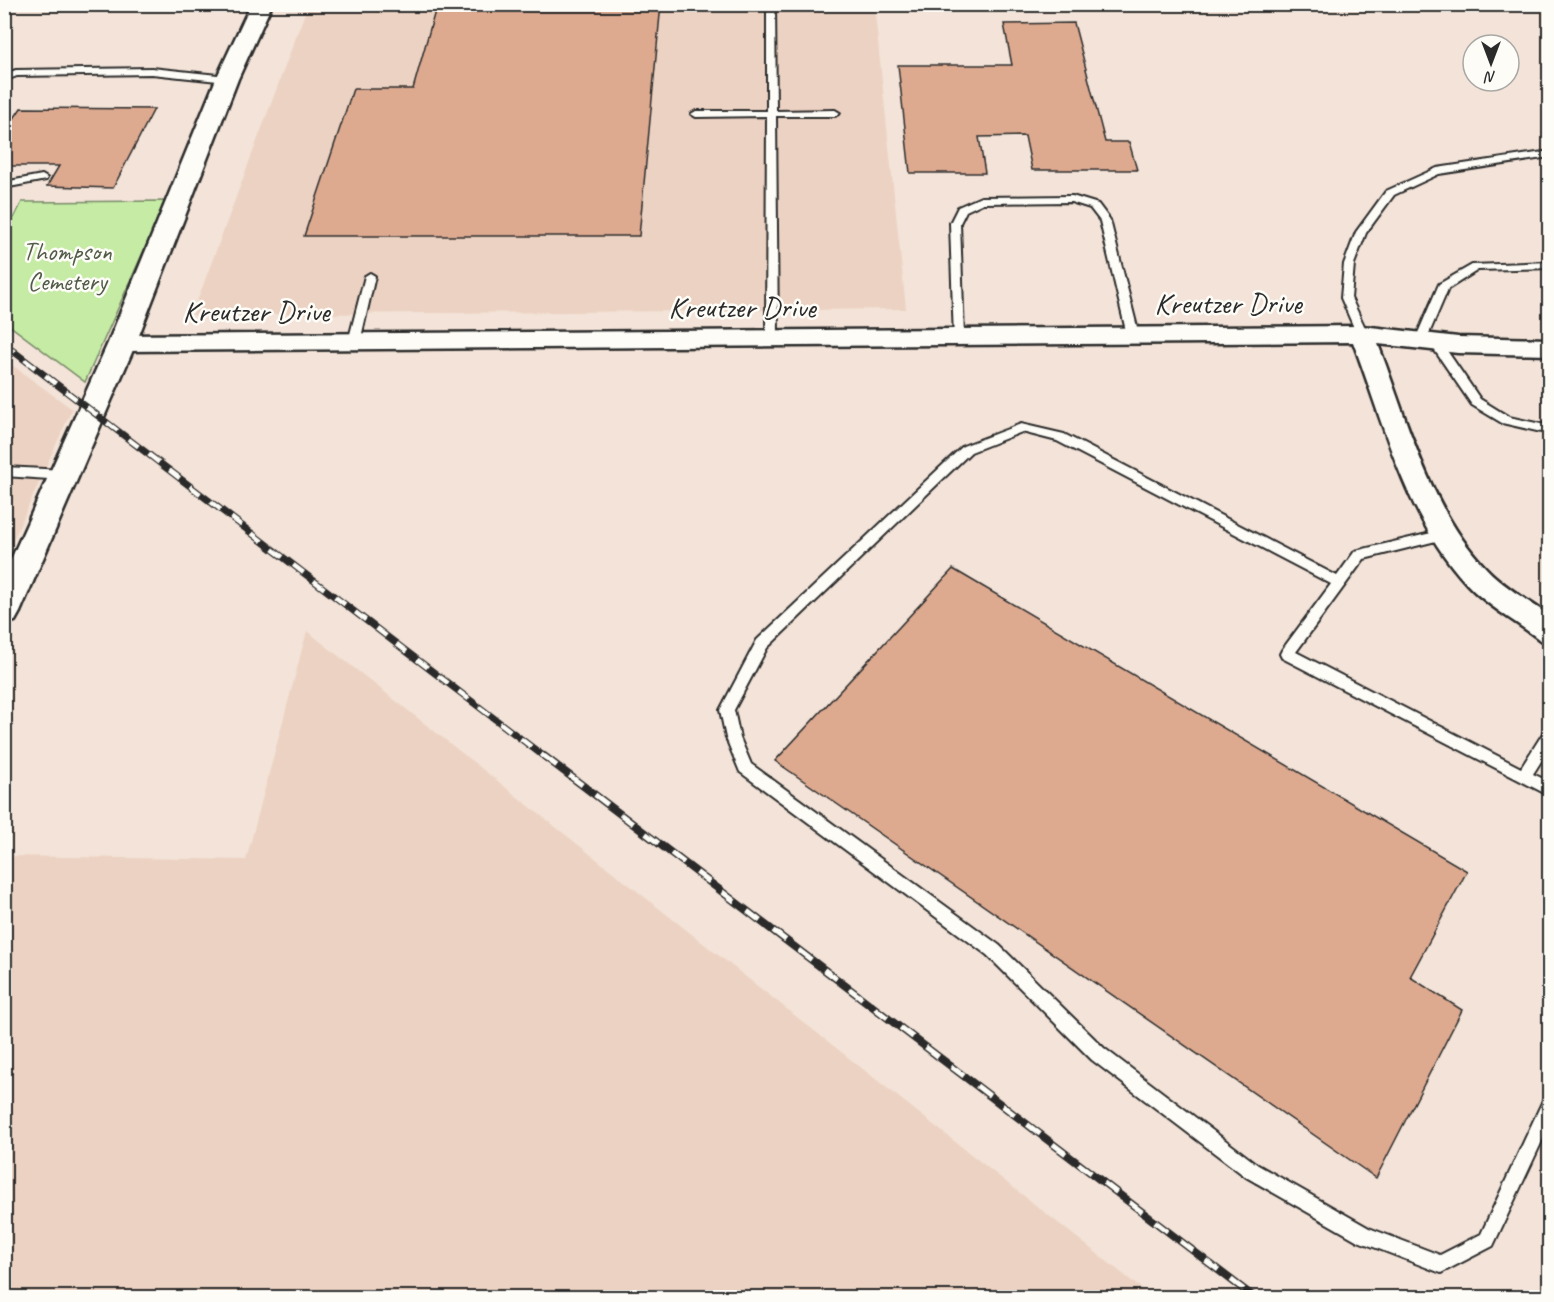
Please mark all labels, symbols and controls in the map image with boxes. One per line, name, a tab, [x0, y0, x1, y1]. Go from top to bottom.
north arrow	[1461, 33, 1521, 93]
text: N	[1483, 67, 1496, 87]
park label: Thompson Cemetery	[22, 235, 112, 298]
street label: Kreutzer Drive	[1154, 284, 1304, 322]
street label: Kreutzer Drive	[668, 288, 818, 326]
street label: Kreutzer Drive	[182, 292, 332, 330]

